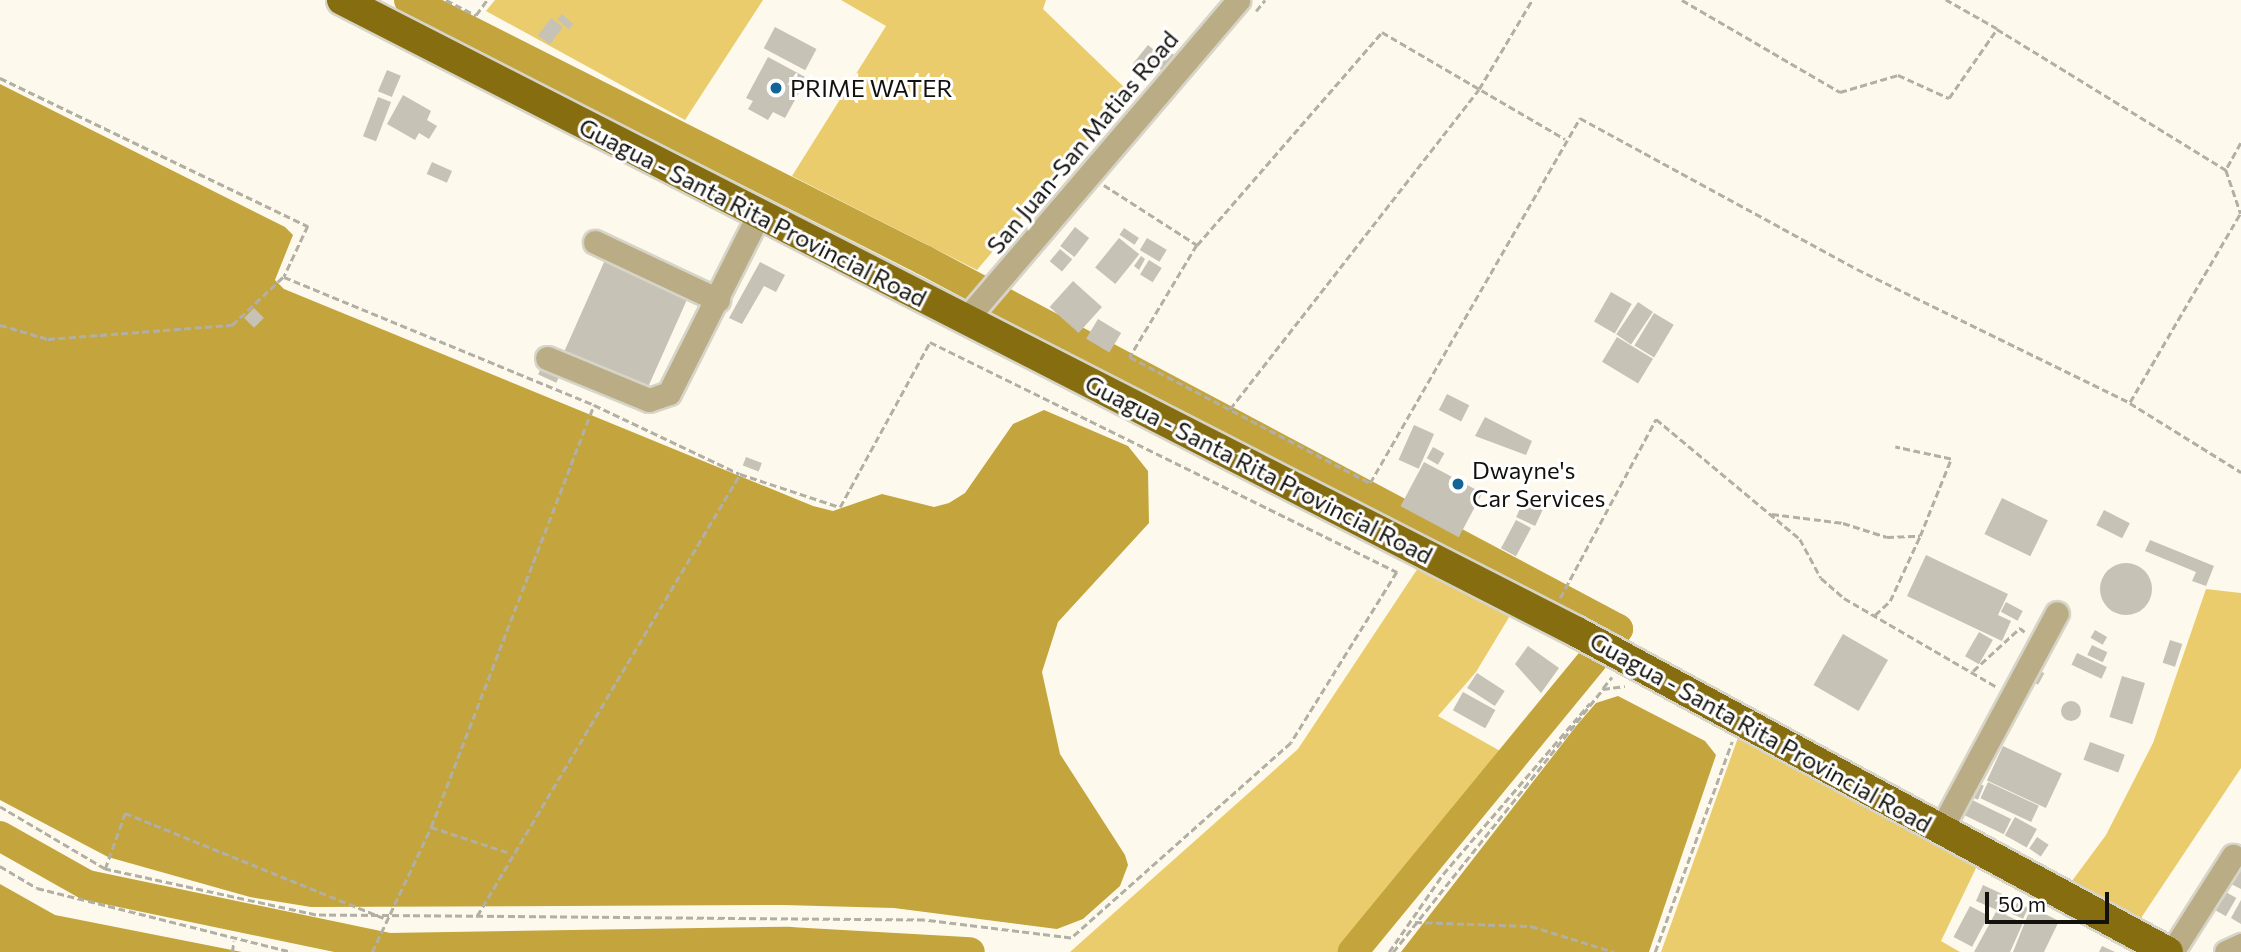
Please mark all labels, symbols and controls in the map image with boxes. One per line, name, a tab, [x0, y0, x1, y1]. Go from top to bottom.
street label: San Juan-San Matias Road	[980, 25, 1184, 259]
place label: PRIME WATER	[790, 74, 953, 102]
marker: PRIME WATER	[768, 80, 784, 96]
street label: Guagua - Santa Rita Provincial Road	[574, 112, 932, 312]
street label: Guagua - Santa Rita Provincial Road	[1080, 369, 1438, 569]
place label: Dwayne's Car Services	[1472, 456, 1605, 512]
marker: Dwayne's Car Services	[1450, 476, 1466, 492]
street label: Guagua - Santa Rita Provincial Road	[1585, 626, 1937, 838]
scale bar	[1989, 878, 2113, 922]
text: 50 m	[1998, 891, 2046, 916]

